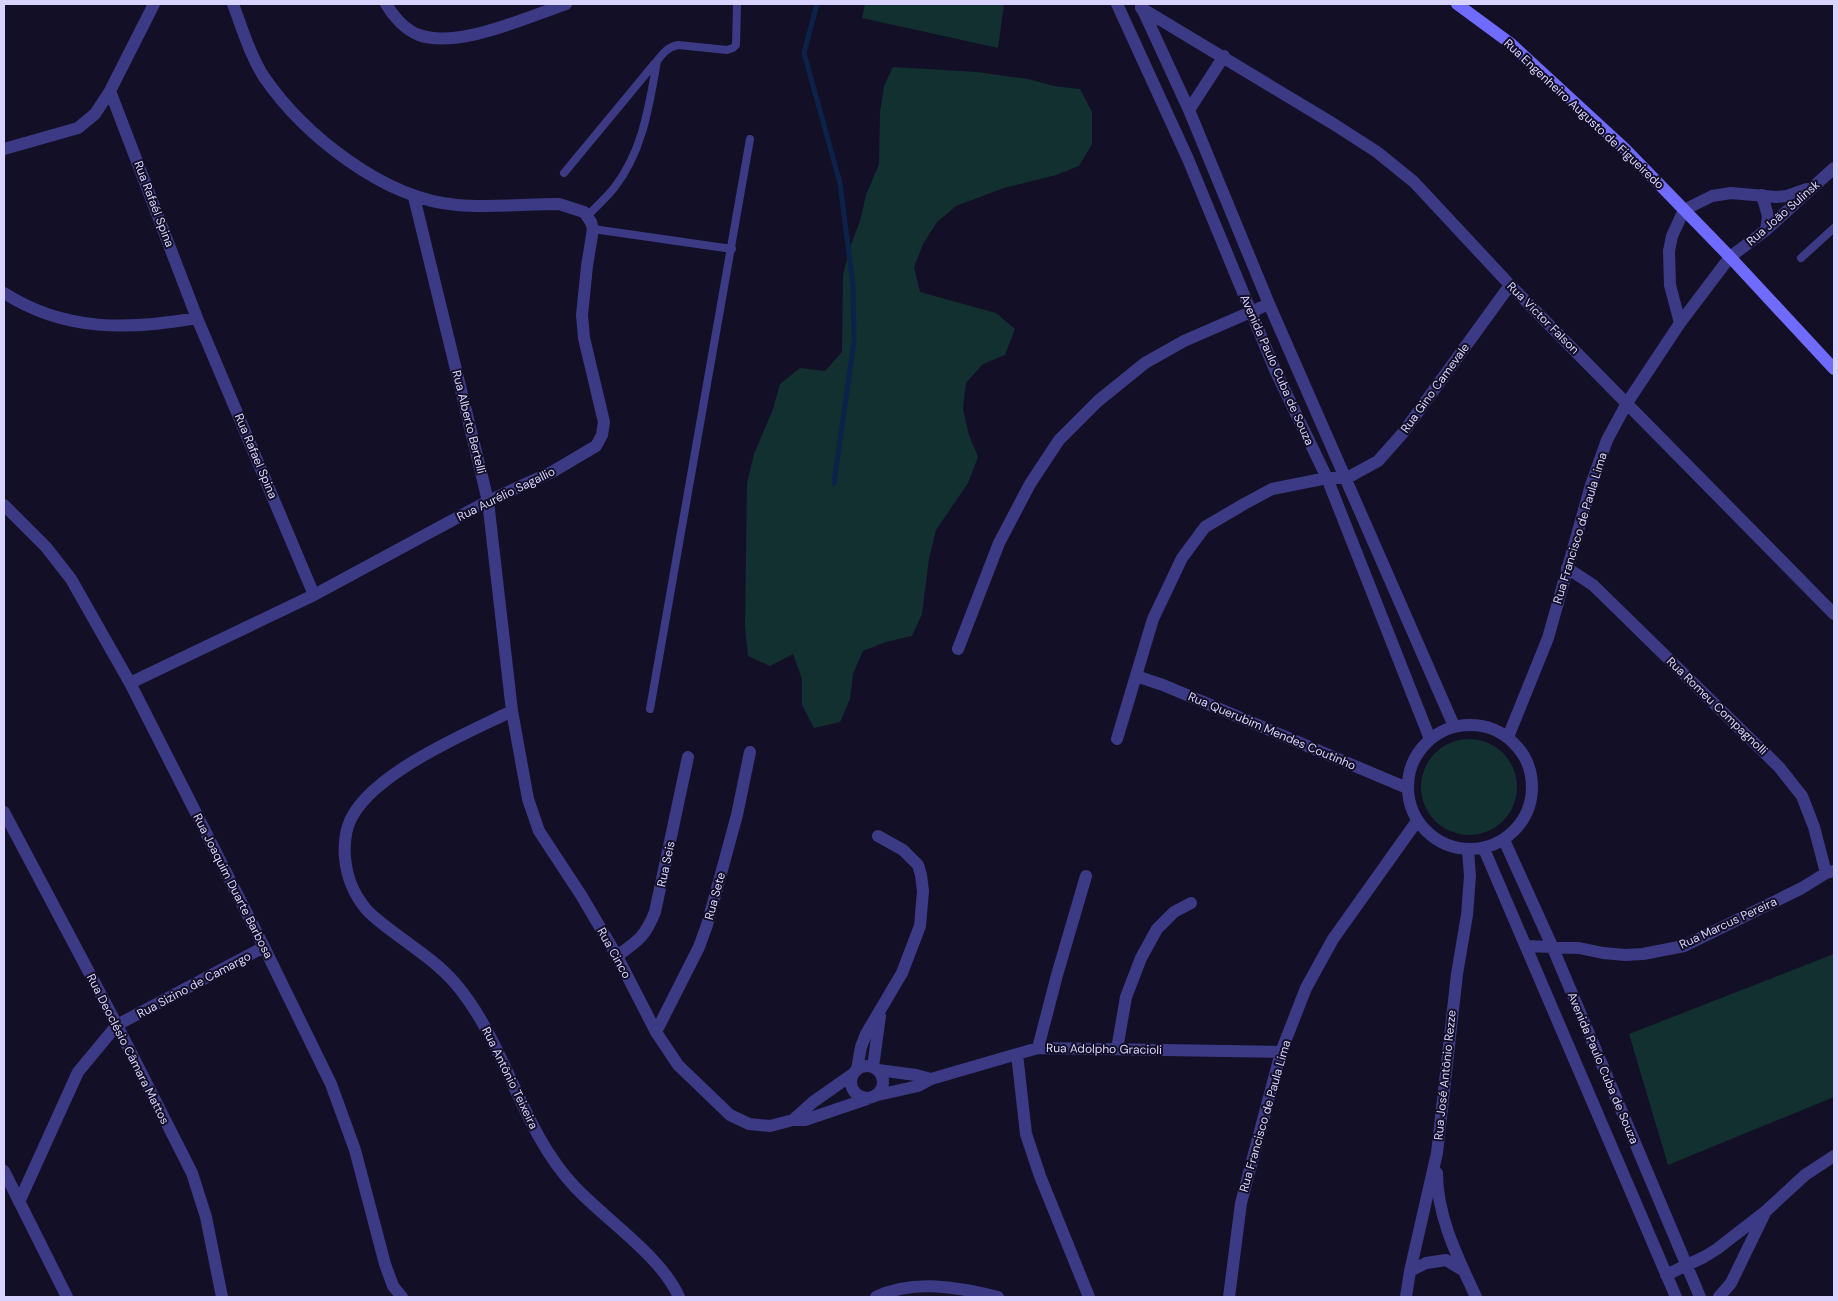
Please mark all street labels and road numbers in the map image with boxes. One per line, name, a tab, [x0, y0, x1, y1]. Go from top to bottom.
street label: Rua Engenheiro Augusto de Figueiredo	[1501, 35, 1667, 193]
street label: Rua Rafaél Spina	[130, 159, 178, 249]
street label: Rua João Sulinsk	[1743, 177, 1823, 249]
street label: Rua Victor Falson	[1503, 278, 1583, 358]
street label: Avenida Paulo Cuba de Souza	[1236, 292, 1318, 448]
street label: Rua Gino Camevale	[1397, 340, 1473, 436]
street label: Rua Alberto Bertelli	[448, 369, 490, 476]
street label: Rua Rafael Spina	[231, 411, 281, 501]
street label: Rua Francisco de Paula Lima	[1549, 450, 1611, 606]
street label: Rua Aurélio Sagallio	[454, 463, 558, 525]
street label: Rua Romeu Compagnolli	[1663, 654, 1771, 759]
street label: Rua Querubim Mendes Coutinho	[1186, 688, 1358, 774]
street label: Rua Joaquim Duarte Barbosa	[189, 811, 277, 961]
street label: Rua Seis	[653, 840, 679, 888]
street label: Rua Sete	[701, 870, 729, 922]
street label: Rua Marcus Pereira	[1677, 893, 1779, 953]
street label: Rua Cinco	[593, 925, 635, 981]
street label: Rua Sizino de Camargo	[134, 948, 254, 1022]
street label: Rua Deoclésio Câmara Mattos	[83, 971, 173, 1127]
street label: Avenida Paulo Cuba de Souza	[1564, 990, 1642, 1146]
street label: Rua José Antônio Rezze	[1430, 1009, 1460, 1141]
street label: Rua Antônio Teixeira	[478, 1024, 542, 1132]
street label: Rua Francisco de Paula Lima	[1236, 1038, 1294, 1194]
street label: Rua Adolpho Gracioli	[1046, 1040, 1162, 1058]

